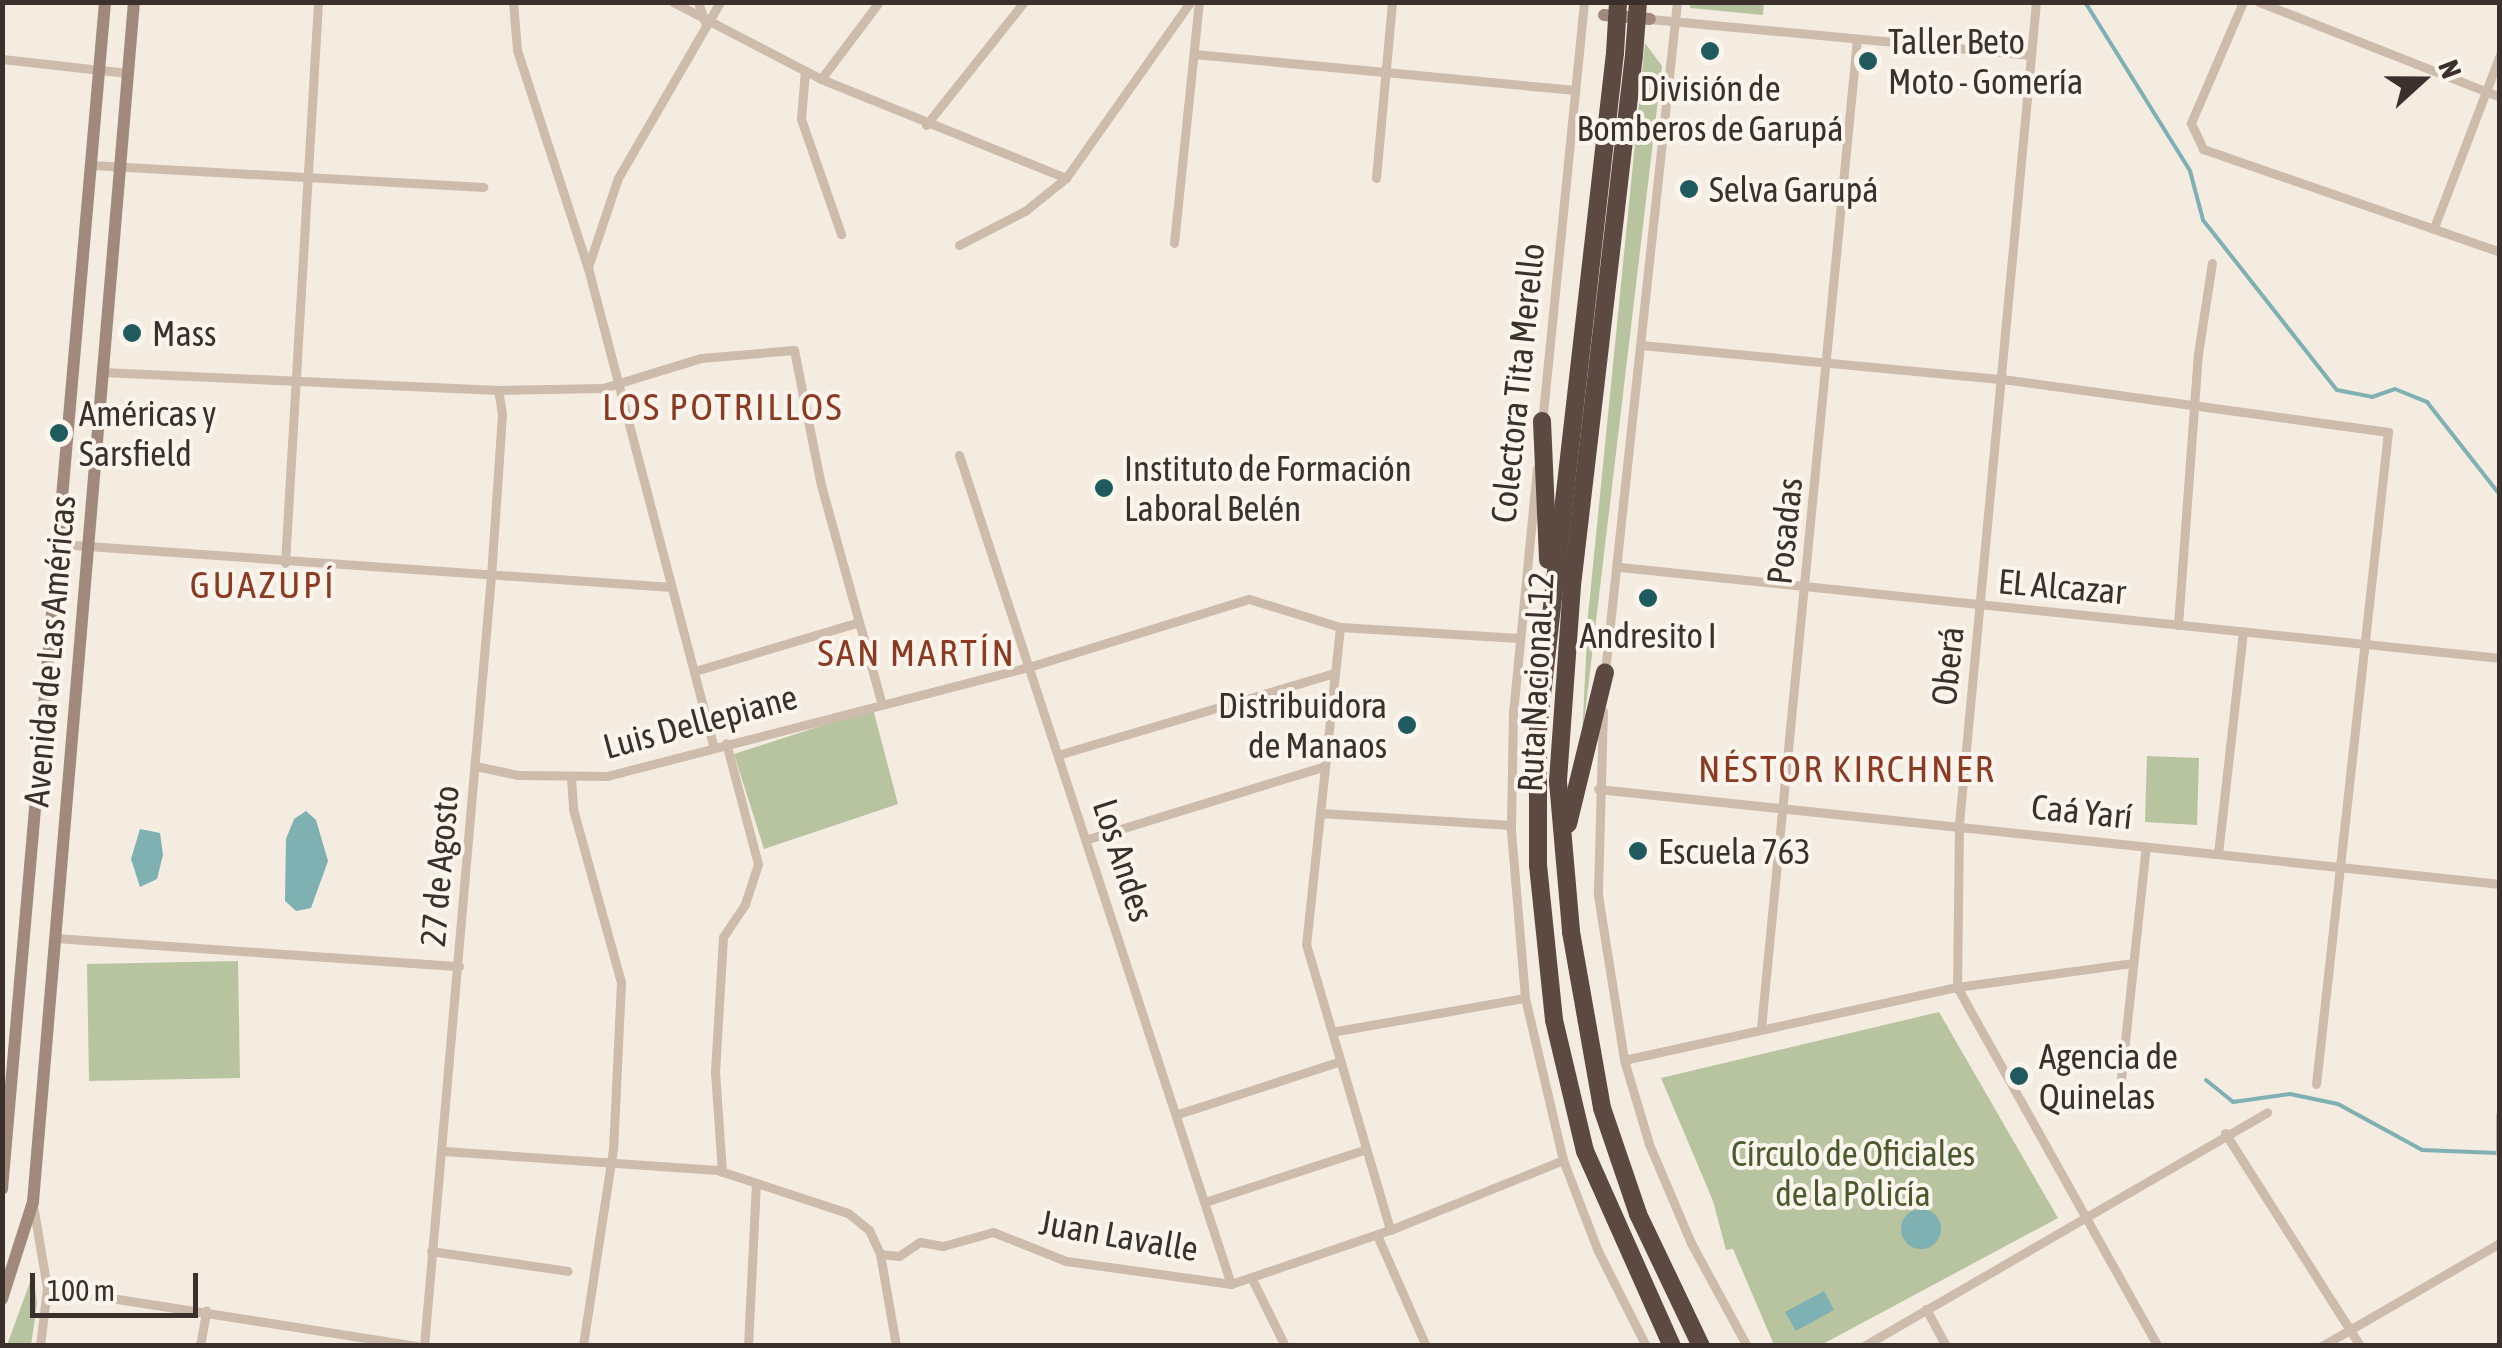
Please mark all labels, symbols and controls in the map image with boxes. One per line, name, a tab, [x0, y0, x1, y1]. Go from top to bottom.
place label: Taller Beto Moto - Gomería	[1888, 20, 2083, 102]
north arrow	[2372, 30, 2472, 130]
marker: División de Bomberos de Garupá	[1699, 40, 1721, 62]
marker: Taller Beto Moto - Gomería	[1857, 50, 1879, 72]
text: N	[2432, 56, 2468, 83]
place label: División de Bomberos de Garupá	[1577, 67, 1843, 149]
place label: Selva Garupá	[1709, 168, 1879, 210]
marker: Selva Garupá	[1678, 178, 1700, 200]
street label: Colectora Tita Merello	[1481, 241, 1553, 525]
place label: Mass	[152, 312, 216, 354]
marker: Mass	[121, 322, 143, 344]
district label: LOS POTRILLOS	[602, 384, 844, 430]
place label: Américas y Sarsfield	[79, 392, 216, 474]
marker: Américas y Sarsfield	[48, 422, 70, 444]
place label: Instituto de Formación Laboral Belén	[1124, 447, 1412, 529]
street label: Posadas	[1758, 476, 1810, 586]
marker: Instituto de Formación Laboral Belén	[1093, 477, 1115, 499]
street label: Avenida de Las Américas	[14, 494, 84, 808]
street label: EL Alcazar	[1997, 560, 2127, 612]
district label: GUAZUPÍ	[190, 562, 336, 608]
street label: Ruta Nacional 12	[1508, 571, 1562, 793]
marker: Andresito I	[1637, 587, 1659, 609]
place label: Andresito I	[1579, 614, 1717, 656]
street label: Oberá	[1922, 625, 1972, 707]
district label: SAN MARTÍN	[817, 630, 1017, 676]
street label: Luis Dellepiane	[598, 675, 802, 767]
place label: Distribuidora de Manaos	[1218, 684, 1387, 766]
marker: Distribuidora de Manaos	[1396, 714, 1418, 736]
district label: NÉSTOR KIRCHNER	[1698, 746, 1996, 792]
street label: 27 de Agosto	[411, 784, 467, 948]
street label: Caá Yarí	[2029, 785, 2135, 837]
street label: Los Andes	[1085, 794, 1163, 926]
place label: Escuela 763	[1658, 830, 1811, 872]
marker: Escuela 763	[1627, 840, 1649, 862]
place label: Agencia de Quinelas	[2039, 1035, 2178, 1117]
marker: Agencia de Quinelas	[2008, 1065, 2030, 1087]
park label: Círculo de Oficiales de la Policía	[1731, 1132, 1975, 1214]
street label: Juan Lavalle	[1036, 1200, 1202, 1270]
scale bar	[35, 1253, 202, 1315]
text: 100 m	[47, 1273, 115, 1307]

